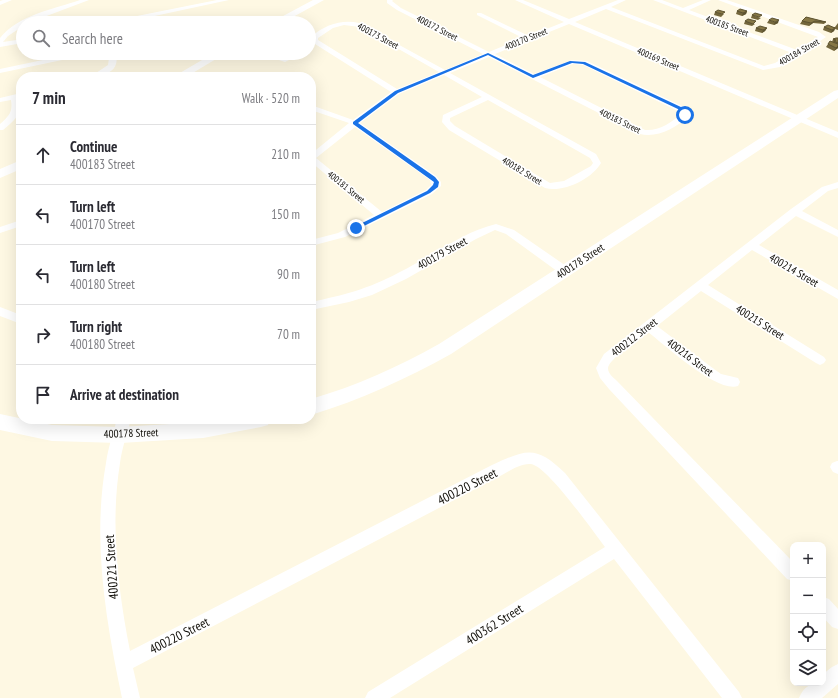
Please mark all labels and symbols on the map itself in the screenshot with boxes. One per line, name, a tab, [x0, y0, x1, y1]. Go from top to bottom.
street label: 400172 Street	[415, 12, 460, 43]
street label: 400185 Street	[704, 13, 751, 39]
street label: 400173 Street	[356, 20, 401, 51]
street label: 400170 Street	[503, 25, 549, 52]
street label: 400184 Street	[777, 35, 821, 68]
street label: 400169 Street	[635, 45, 681, 73]
street label: 400183 Street	[598, 106, 643, 136]
route start	[676, 106, 694, 124]
street label: 400182 Street	[500, 154, 545, 187]
street label: 400181 Street	[325, 168, 368, 205]
route end	[347, 219, 365, 237]
street label: 400179 Street	[415, 234, 469, 272]
street label: 400178 Street	[553, 240, 607, 282]
street label: 400214 Street	[767, 250, 821, 290]
street label: 400215 Street	[733, 302, 787, 342]
street label: 400212 Street	[608, 315, 660, 359]
street label: 400216 Street	[664, 335, 716, 379]
street label: 400178 Street	[103, 425, 159, 441]
street label: 400220 Street	[435, 464, 500, 509]
street label: 400221 Street	[101, 534, 122, 600]
street label: 400362 Street	[462, 600, 527, 649]
street label: 400220 Street	[147, 613, 212, 658]

